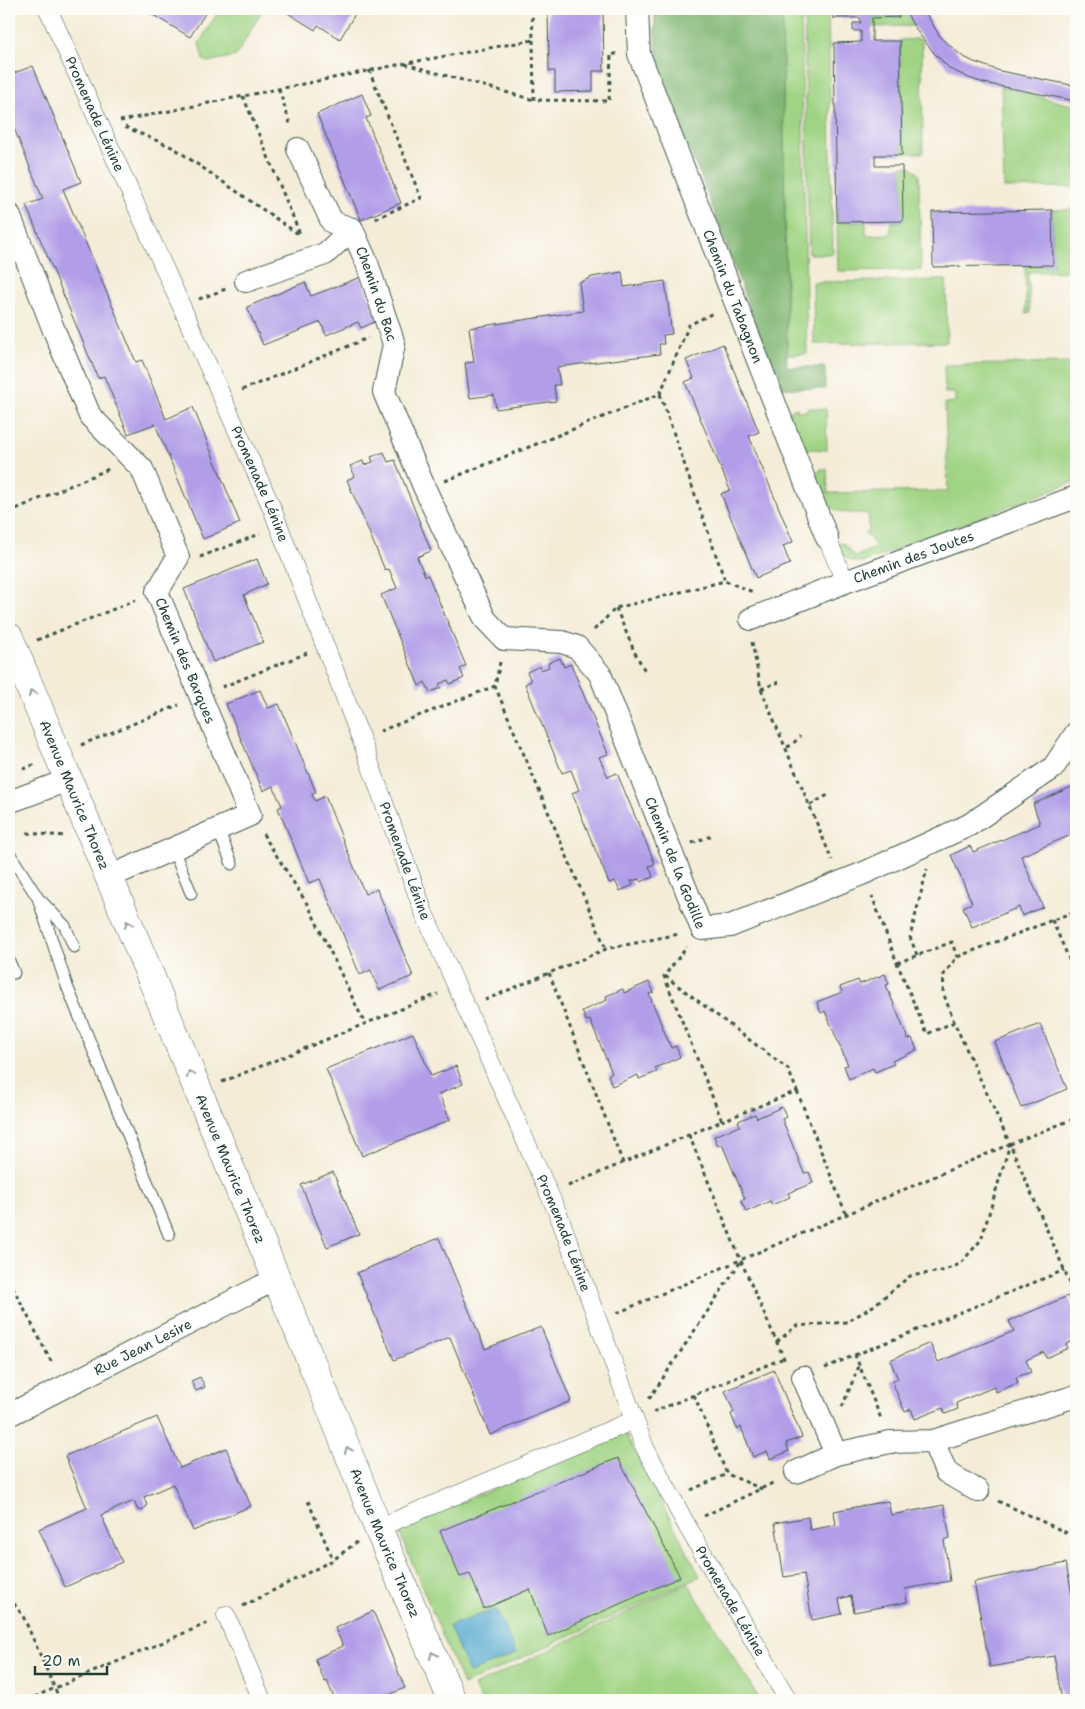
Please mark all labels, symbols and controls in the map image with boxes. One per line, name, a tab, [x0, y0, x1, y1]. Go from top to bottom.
street label: Promenade Lénine	[61, 53, 129, 174]
street label: Chemin du Tabagnon	[699, 227, 767, 366]
street label: Chemin du Bac	[352, 243, 401, 343]
street label: Promenade Lénine	[227, 423, 293, 544]
street label: Chemin des Joutes	[851, 526, 976, 587]
street label: Chemin des Barques	[151, 595, 220, 726]
one-way arrow	[27, 689, 38, 698]
street label: Avenue Maurice Thorez	[36, 717, 114, 872]
street label: Chemin de la Godille	[641, 794, 710, 932]
street label: Promenade Lénine	[375, 799, 435, 923]
one-way arrow	[124, 920, 135, 929]
one-way arrow	[186, 1070, 197, 1079]
street label: Avenue Maurice Thorez	[191, 1091, 270, 1246]
street label: Promenade Lénine	[533, 1172, 595, 1294]
street label: Rue Jean Lesire	[91, 1314, 195, 1379]
one-way arrow	[343, 1446, 354, 1455]
street label: Avenue Maurice Thorez	[346, 1465, 425, 1621]
street label: Promenade Lénine	[692, 1543, 770, 1659]
scale bar	[35, 1644, 108, 1676]
text: 20 m	[42, 1651, 81, 1671]
one-way arrow	[429, 1652, 439, 1660]

